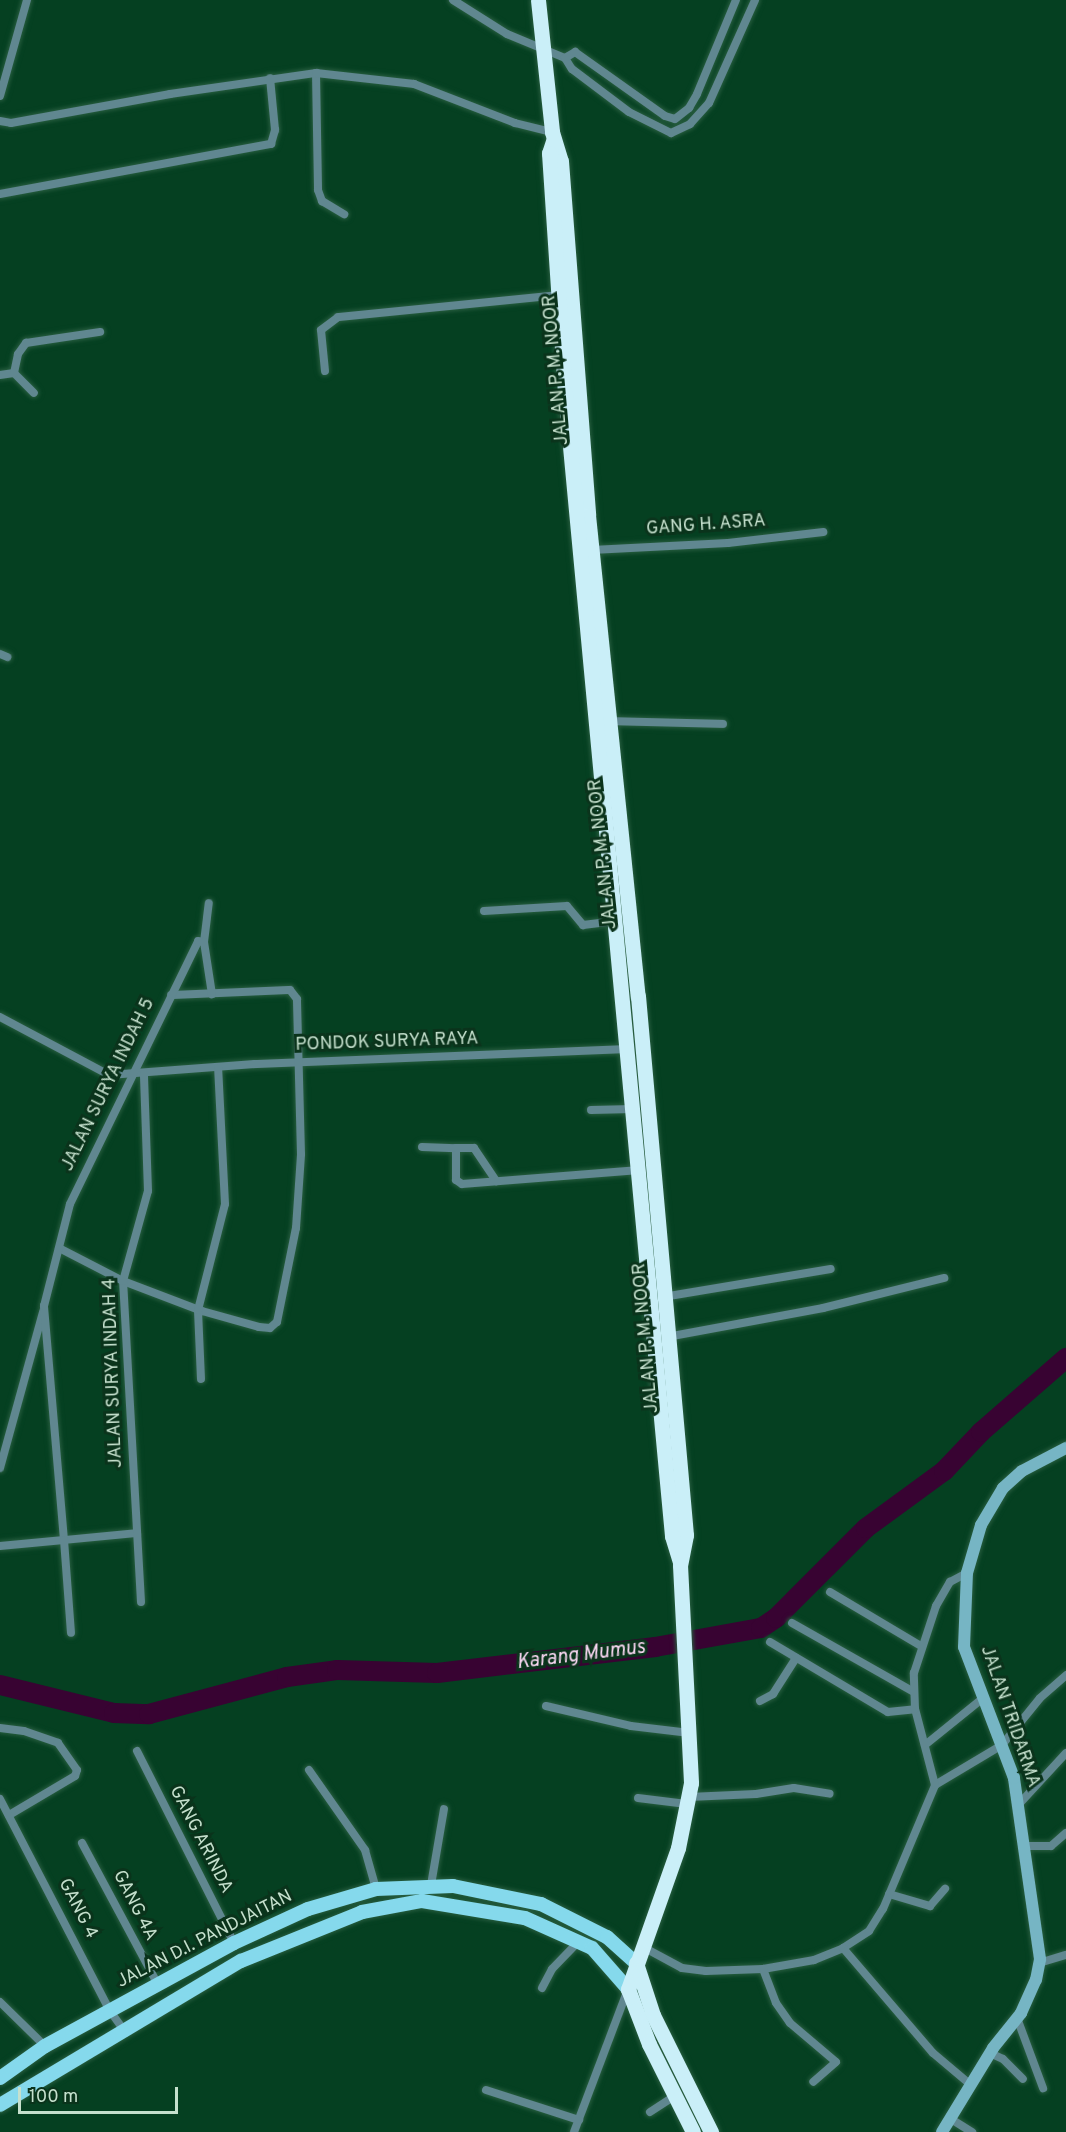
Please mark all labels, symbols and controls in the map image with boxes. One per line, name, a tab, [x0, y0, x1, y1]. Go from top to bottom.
street label: JALAN P. M. NOOR	[540, 294, 574, 446]
street label: GANG H. ASRA	[645, 511, 767, 541]
street label: JALAN P. M. NOOR	[585, 778, 623, 930]
street label: JALAN SURYA INDAH 5	[58, 995, 160, 1175]
street label: PONDOK SURYA RAYA	[295, 1029, 479, 1057]
street label: JALAN P. M. NOOR	[630, 1262, 664, 1414]
street label: JALAN SURYA INDAH 4	[100, 1277, 128, 1469]
water label: Karang Mumus	[515, 1636, 647, 1676]
street label: JALAN TRIDARMA	[974, 1643, 1044, 1791]
street label: GANG ARINDA	[163, 1782, 237, 1898]
street label: GANG 4A	[107, 1867, 161, 1945]
street label: GANG 4	[53, 1875, 101, 1943]
street label: JALAN D.I. PANDJAITAN	[114, 1886, 296, 1994]
scale bar	[21, 2075, 182, 2113]
text: 100 m	[29, 2086, 78, 2109]

